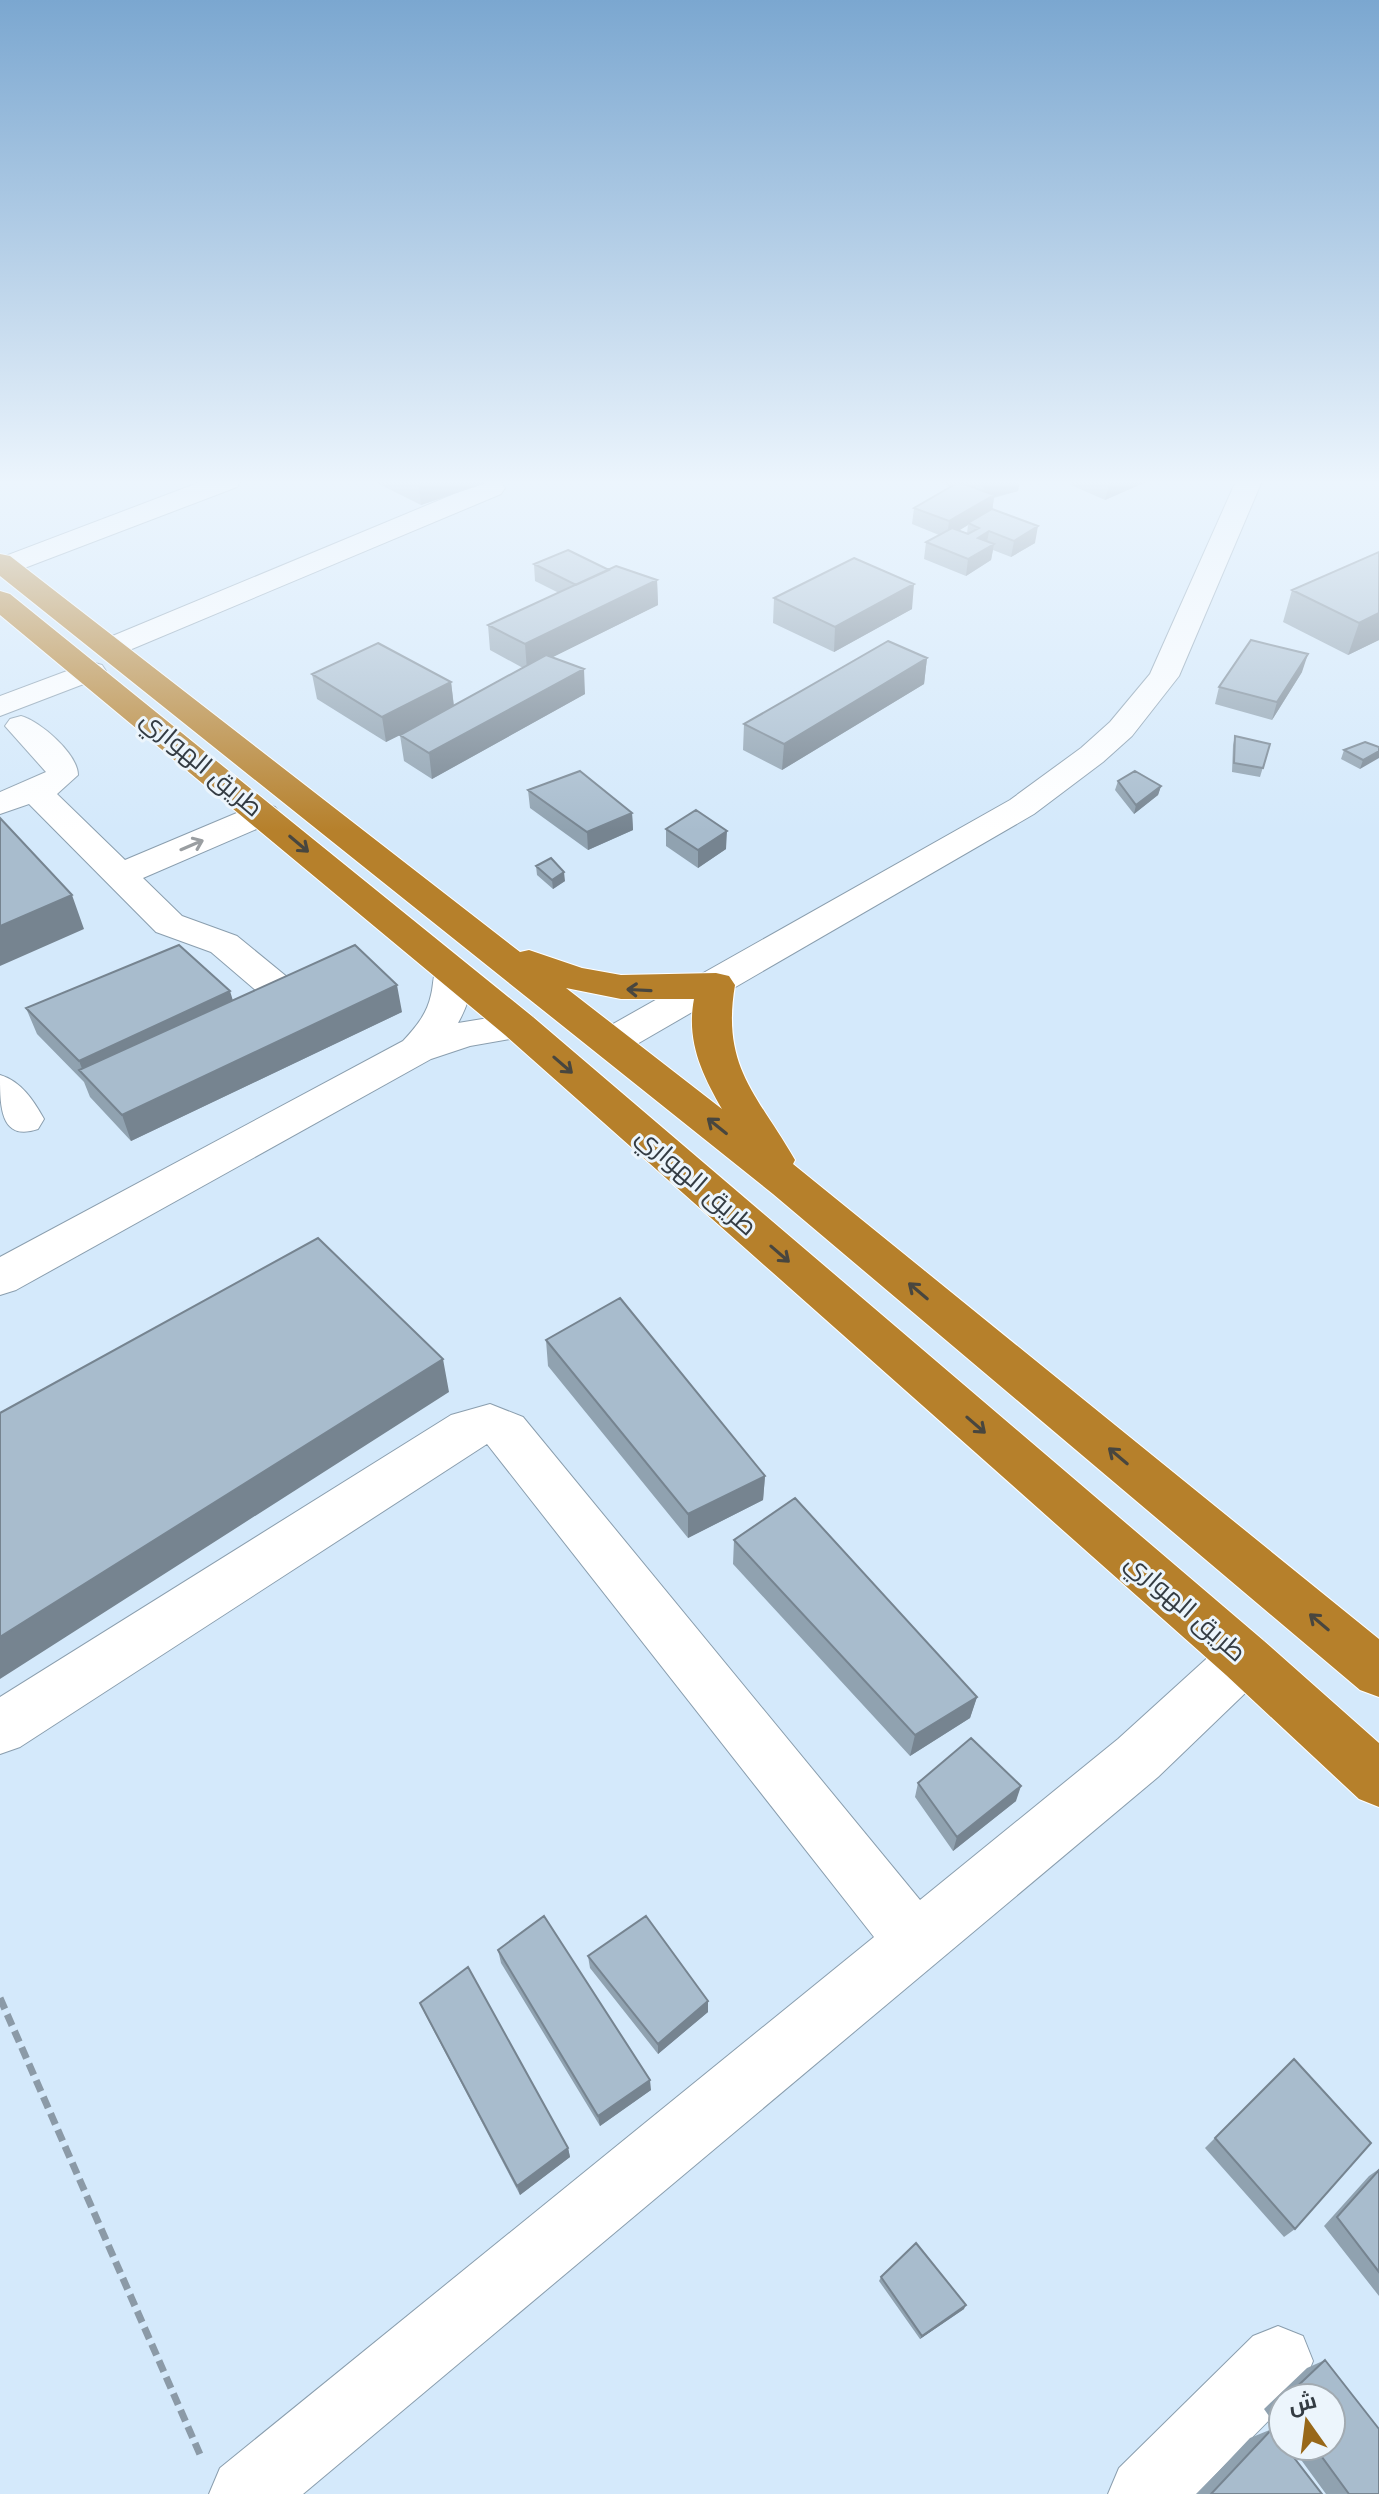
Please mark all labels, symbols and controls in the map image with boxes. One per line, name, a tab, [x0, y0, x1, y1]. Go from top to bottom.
street label: طريق الهواري	[132, 703, 269, 826]
one-way arrow	[288, 835, 309, 853]
one-way arrow	[179, 836, 204, 851]
one-way arrow	[626, 982, 652, 997]
one-way arrow	[552, 1055, 573, 1073]
one-way arrow	[707, 1117, 728, 1135]
street label: طريق الهواري	[627, 1121, 763, 1245]
one-way arrow	[770, 1245, 790, 1263]
one-way arrow	[908, 1282, 929, 1300]
one-way arrow	[966, 1415, 986, 1433]
one-way arrow	[1109, 1447, 1129, 1465]
street label: طريق الهواري	[1116, 1547, 1252, 1671]
one-way arrow	[1309, 1613, 1330, 1631]
north arrow	[1267, 2382, 1347, 2462]
text: ش	[1286, 2388, 1319, 2420]

